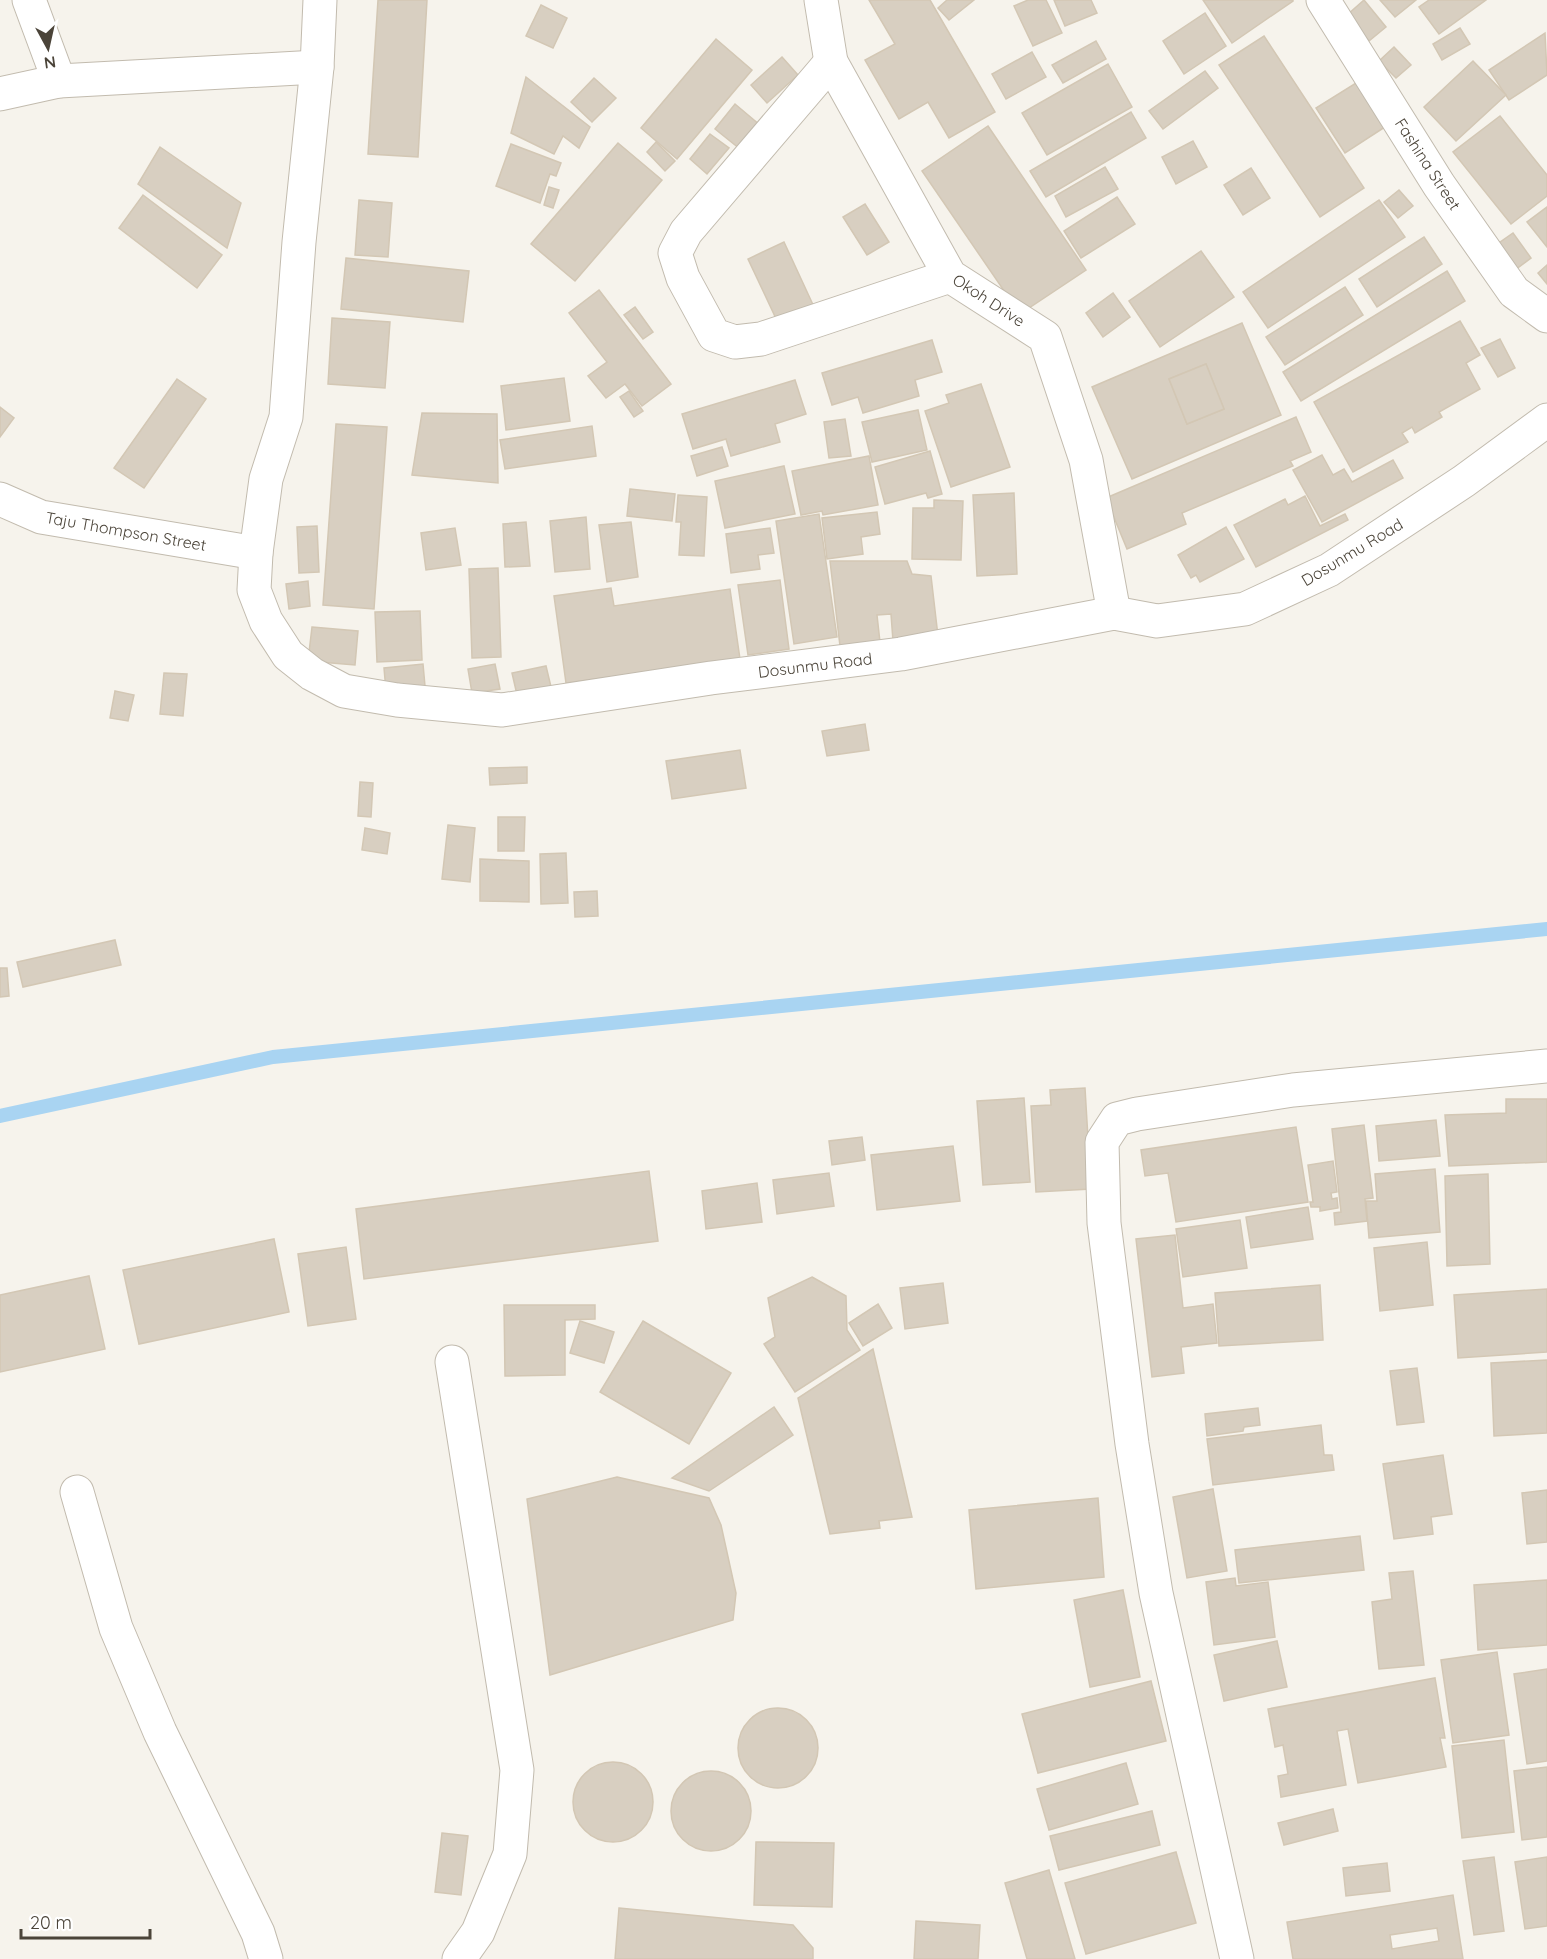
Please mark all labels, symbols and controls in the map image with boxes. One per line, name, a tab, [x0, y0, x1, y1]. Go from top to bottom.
north arrow	[18, 18, 78, 78]
text: N	[43, 52, 57, 74]
street label: Fashina Street	[1391, 114, 1465, 214]
street label: Okoh Drive	[949, 269, 1029, 331]
street label: Taju Thompson Street	[44, 507, 208, 555]
street label: Dosunmu Road	[1298, 514, 1406, 590]
street label: Dosunmu Road	[757, 648, 873, 682]
scale bar	[21, 1902, 150, 1940]
text: 20 m	[30, 1911, 72, 1934]

